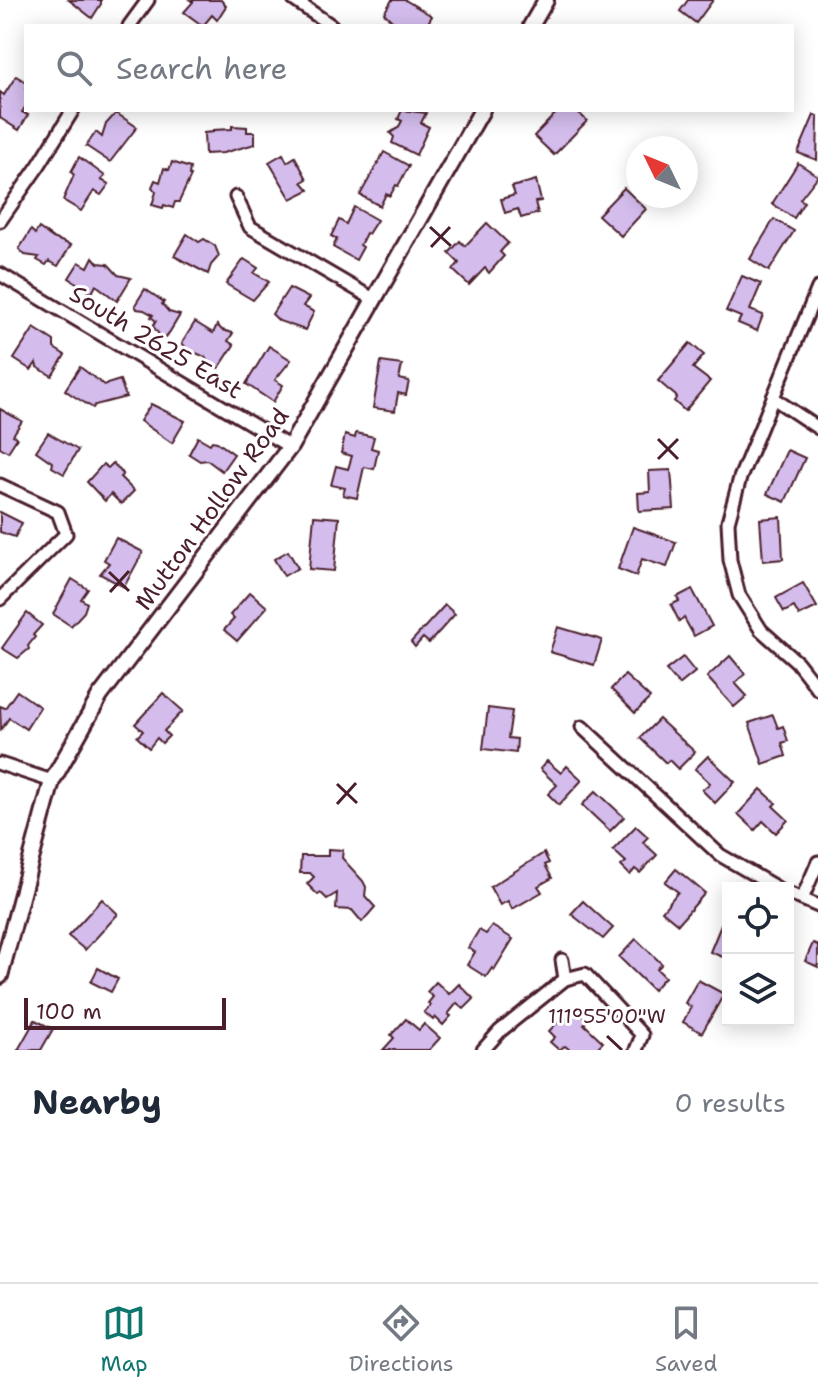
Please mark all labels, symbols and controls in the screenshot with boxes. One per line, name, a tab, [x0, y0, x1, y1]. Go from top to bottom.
search box	[24, 24, 794, 112]
icon: search	[52, 46, 96, 90]
text: Search here	[116, 48, 287, 89]
north arrow	[626, 136, 698, 208]
street label: South 2625 East	[64, 278, 248, 406]
street label: Mutton Hollow Road	[128, 401, 296, 617]
map controls	[722, 882, 794, 1026]
button: locate	[722, 882, 794, 954]
button: layers	[722, 954, 794, 1026]
scale bar	[24, 994, 226, 1030]
text: 100 m	[36, 997, 102, 1026]
text: 111°55'00"W	[548, 1003, 666, 1029]
text: Nearby	[32, 1079, 162, 1125]
text: 0 results	[674, 1085, 786, 1120]
tab: Map	[101, 1301, 148, 1378]
tab: Directions	[349, 1301, 454, 1378]
tab: Saved	[655, 1301, 717, 1378]

